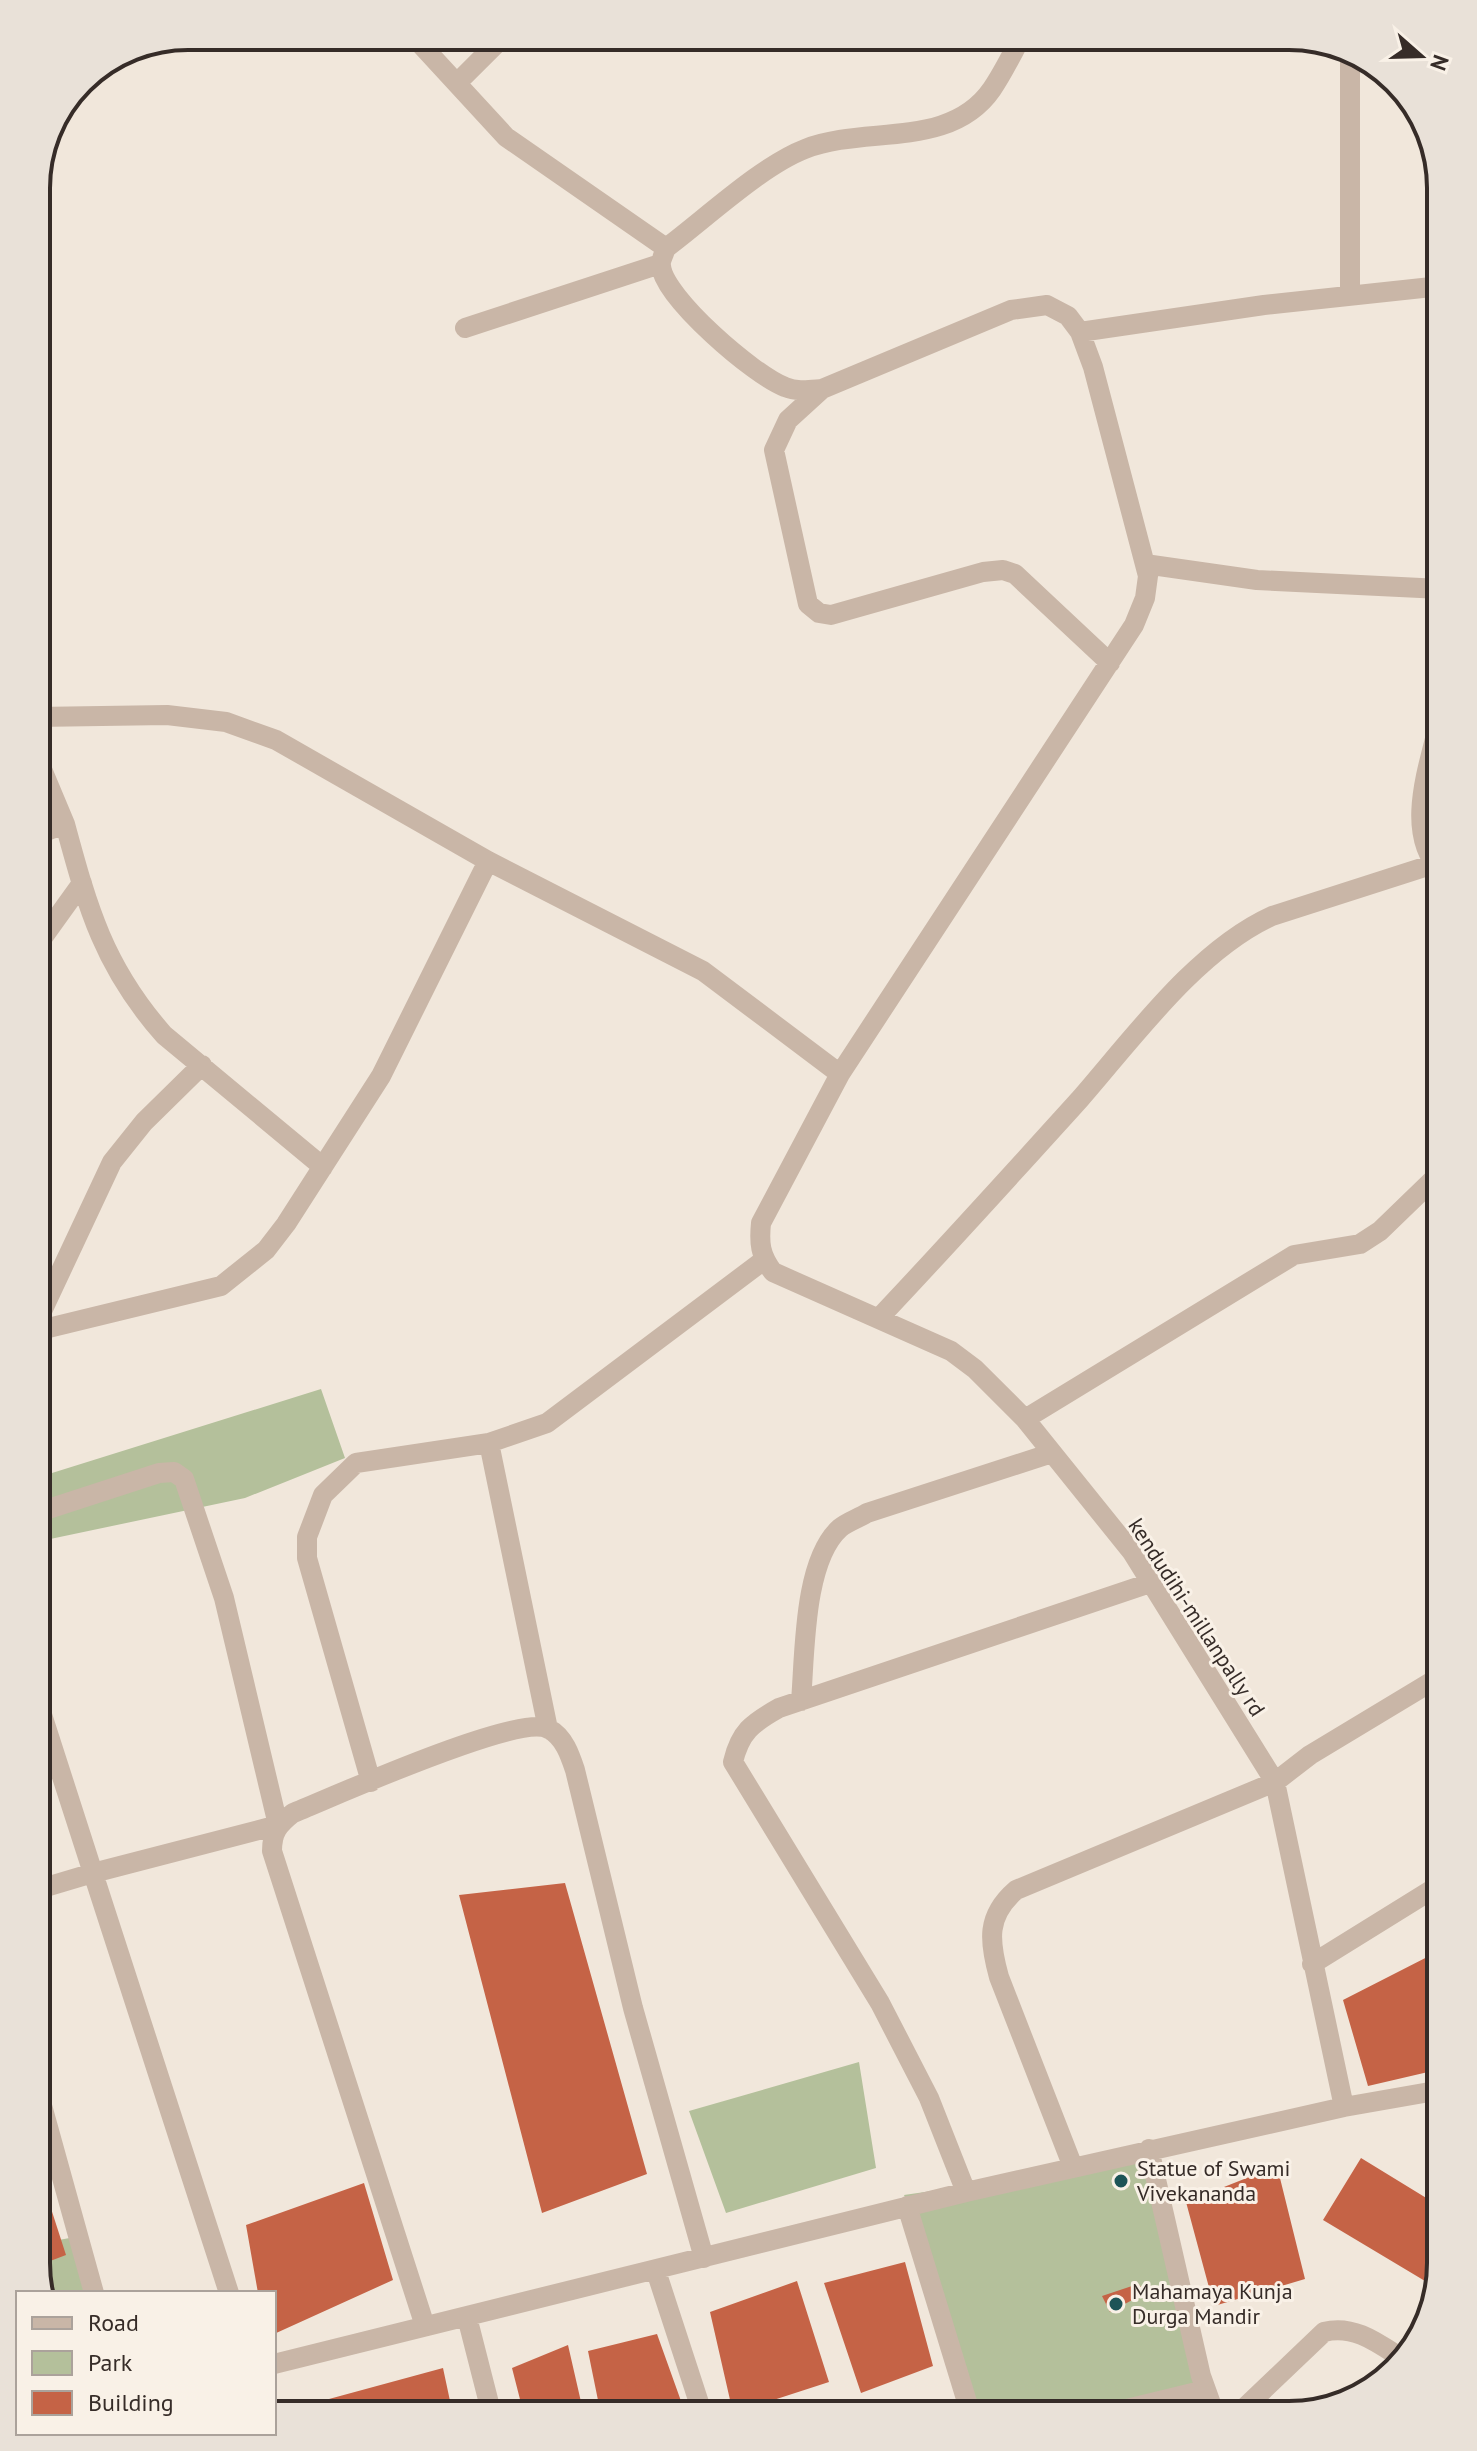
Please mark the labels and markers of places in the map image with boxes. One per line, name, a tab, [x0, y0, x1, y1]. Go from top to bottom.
place label: Statue of Swami Vivekananda	[1136, 2154, 1290, 2207]
marker: Statue of Swami Vivekananda	[1112, 2172, 1130, 2190]
place label: Mahamaya Kunja Durga Mandir	[1132, 2277, 1293, 2330]
marker: Mahamaya Kunja Durga Mandir	[1107, 2295, 1125, 2313]

